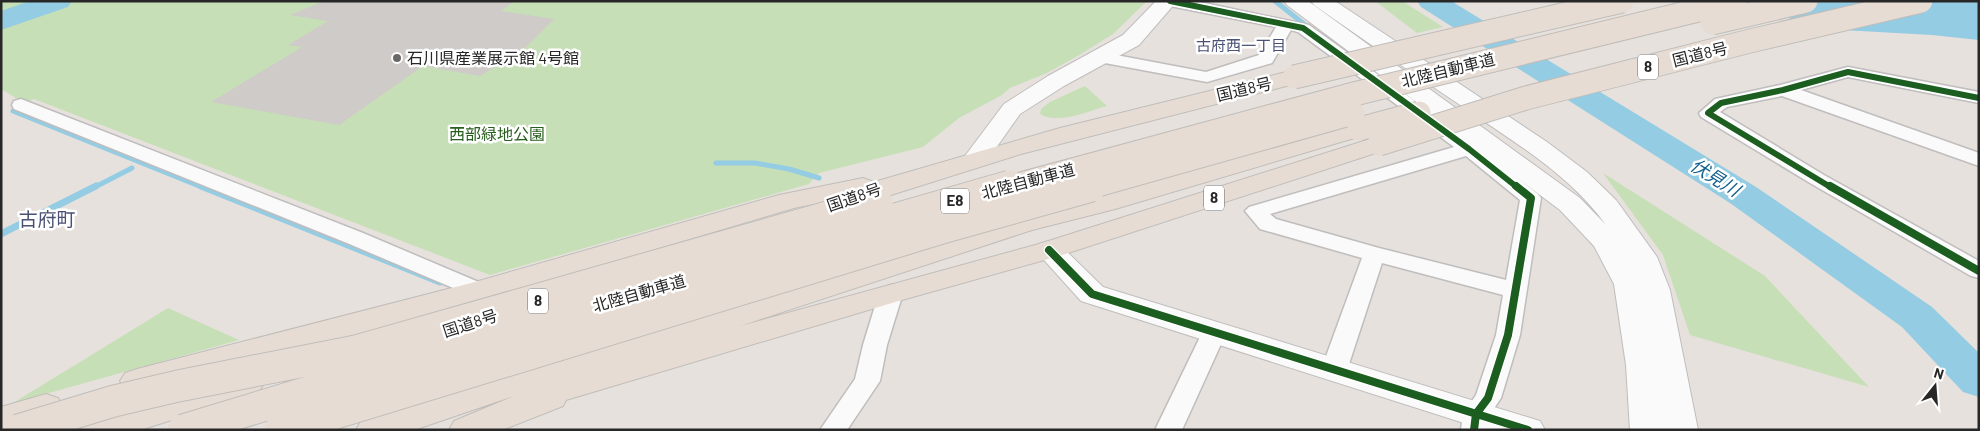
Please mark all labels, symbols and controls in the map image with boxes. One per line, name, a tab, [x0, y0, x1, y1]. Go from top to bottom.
district label: 古府西一丁目	[1196, 36, 1286, 54]
street label: 国道8号	[1670, 37, 1730, 70]
place label: 石川県産業展示館 4号館	[407, 48, 579, 67]
street label: 北陸自動車道	[1399, 49, 1497, 90]
marker: 石川県産業展示館 4号館	[391, 52, 403, 64]
road number: 8	[1638, 54, 1658, 80]
street label: 国道8号	[1214, 73, 1273, 104]
park label: 西部緑地公園	[449, 124, 545, 143]
water label: 伏見川	[1687, 154, 1746, 202]
street label: 北陸自動車道	[979, 159, 1077, 202]
street label: 国道8号	[824, 178, 884, 215]
road number: 8	[1204, 186, 1224, 210]
road number: E8	[941, 188, 969, 214]
district label: 古府町	[18, 207, 76, 230]
street label: 北陸自動車道	[590, 270, 688, 315]
road number: 8	[528, 288, 548, 314]
street label: 国道8号	[440, 305, 500, 340]
north arrow	[1910, 361, 1960, 411]
text: N	[1932, 364, 1946, 383]

